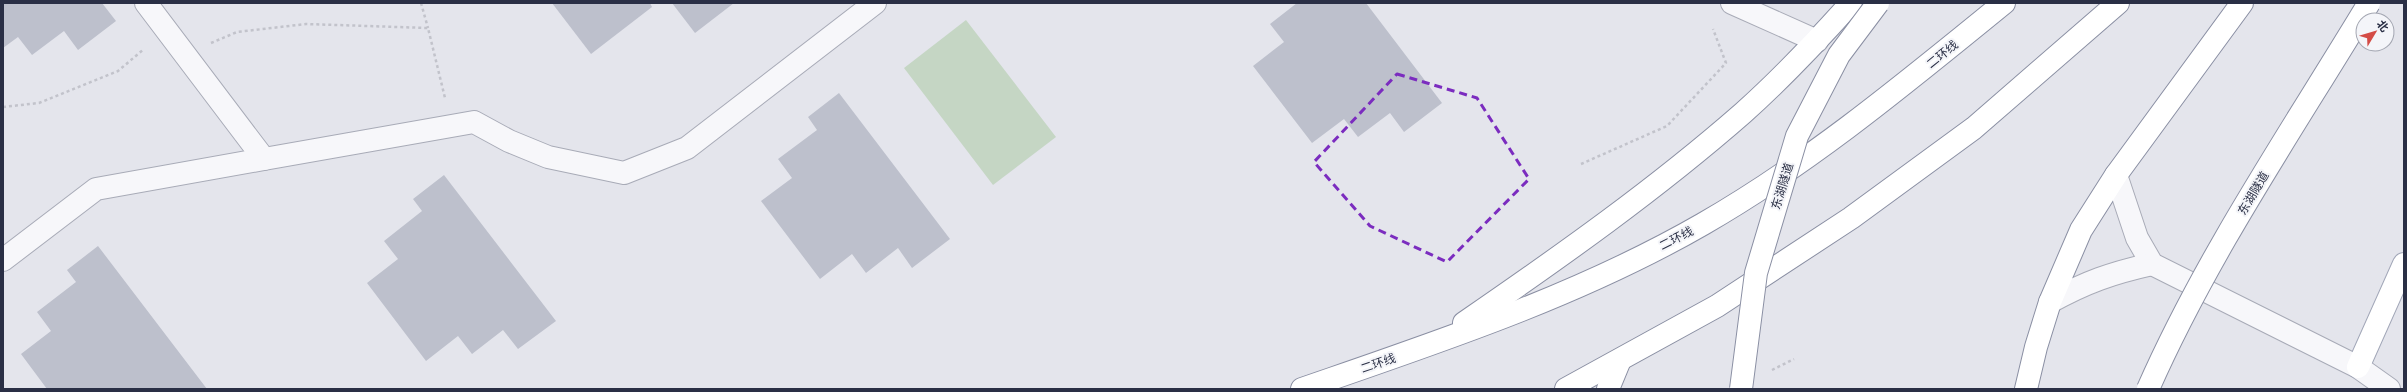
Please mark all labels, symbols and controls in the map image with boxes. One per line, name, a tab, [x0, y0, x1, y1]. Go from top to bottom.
north arrow	[2355, 12, 2395, 52]
text: 北	[2374, 17, 2392, 34]
street label: 二环线	[1923, 37, 1961, 71]
street label: 东湖隧道	[1768, 161, 1796, 211]
street label: 东湖隧道	[2234, 169, 2272, 217]
street label: 二环线	[1657, 223, 1695, 253]
street label: 二环线	[1359, 350, 1397, 376]

